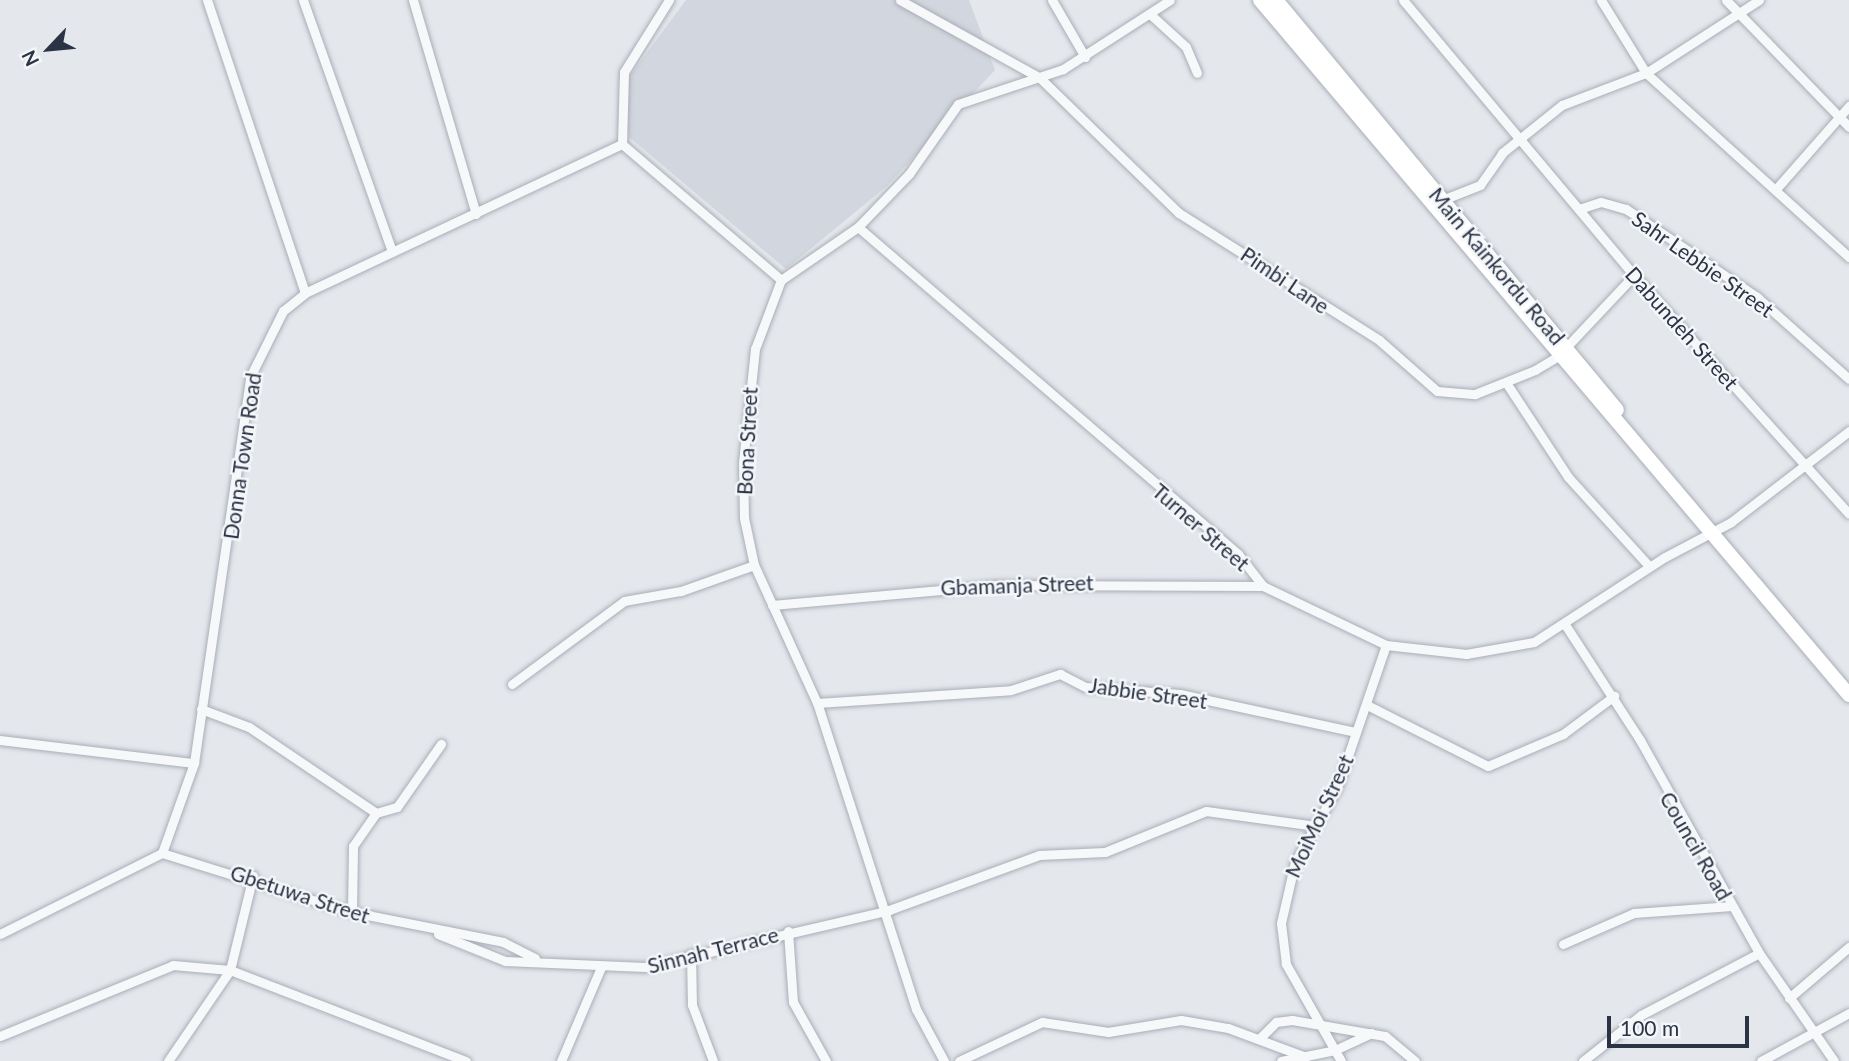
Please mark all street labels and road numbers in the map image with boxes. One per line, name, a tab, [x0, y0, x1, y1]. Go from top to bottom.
street label: Main Kainkordu Road	[1424, 182, 1570, 350]
street label: Sahr Lebbie Street	[1627, 206, 1779, 322]
street label: Pimbi Lane	[1236, 241, 1334, 319]
street label: Dabundeh Street	[1620, 261, 1744, 395]
street label: Donna Town Road	[218, 371, 266, 541]
street label: Bona Street	[732, 386, 762, 496]
street label: Turner Street	[1147, 478, 1255, 576]
street label: Gbamanja Street	[940, 570, 1094, 600]
street label: Jabbie Street	[1087, 672, 1209, 714]
street label: MoiMoi Street	[1280, 751, 1358, 881]
street label: Council Road	[1655, 787, 1737, 905]
street label: Gbetuwa Street	[227, 860, 373, 928]
street label: Sinnah Terrace	[645, 921, 781, 979]

